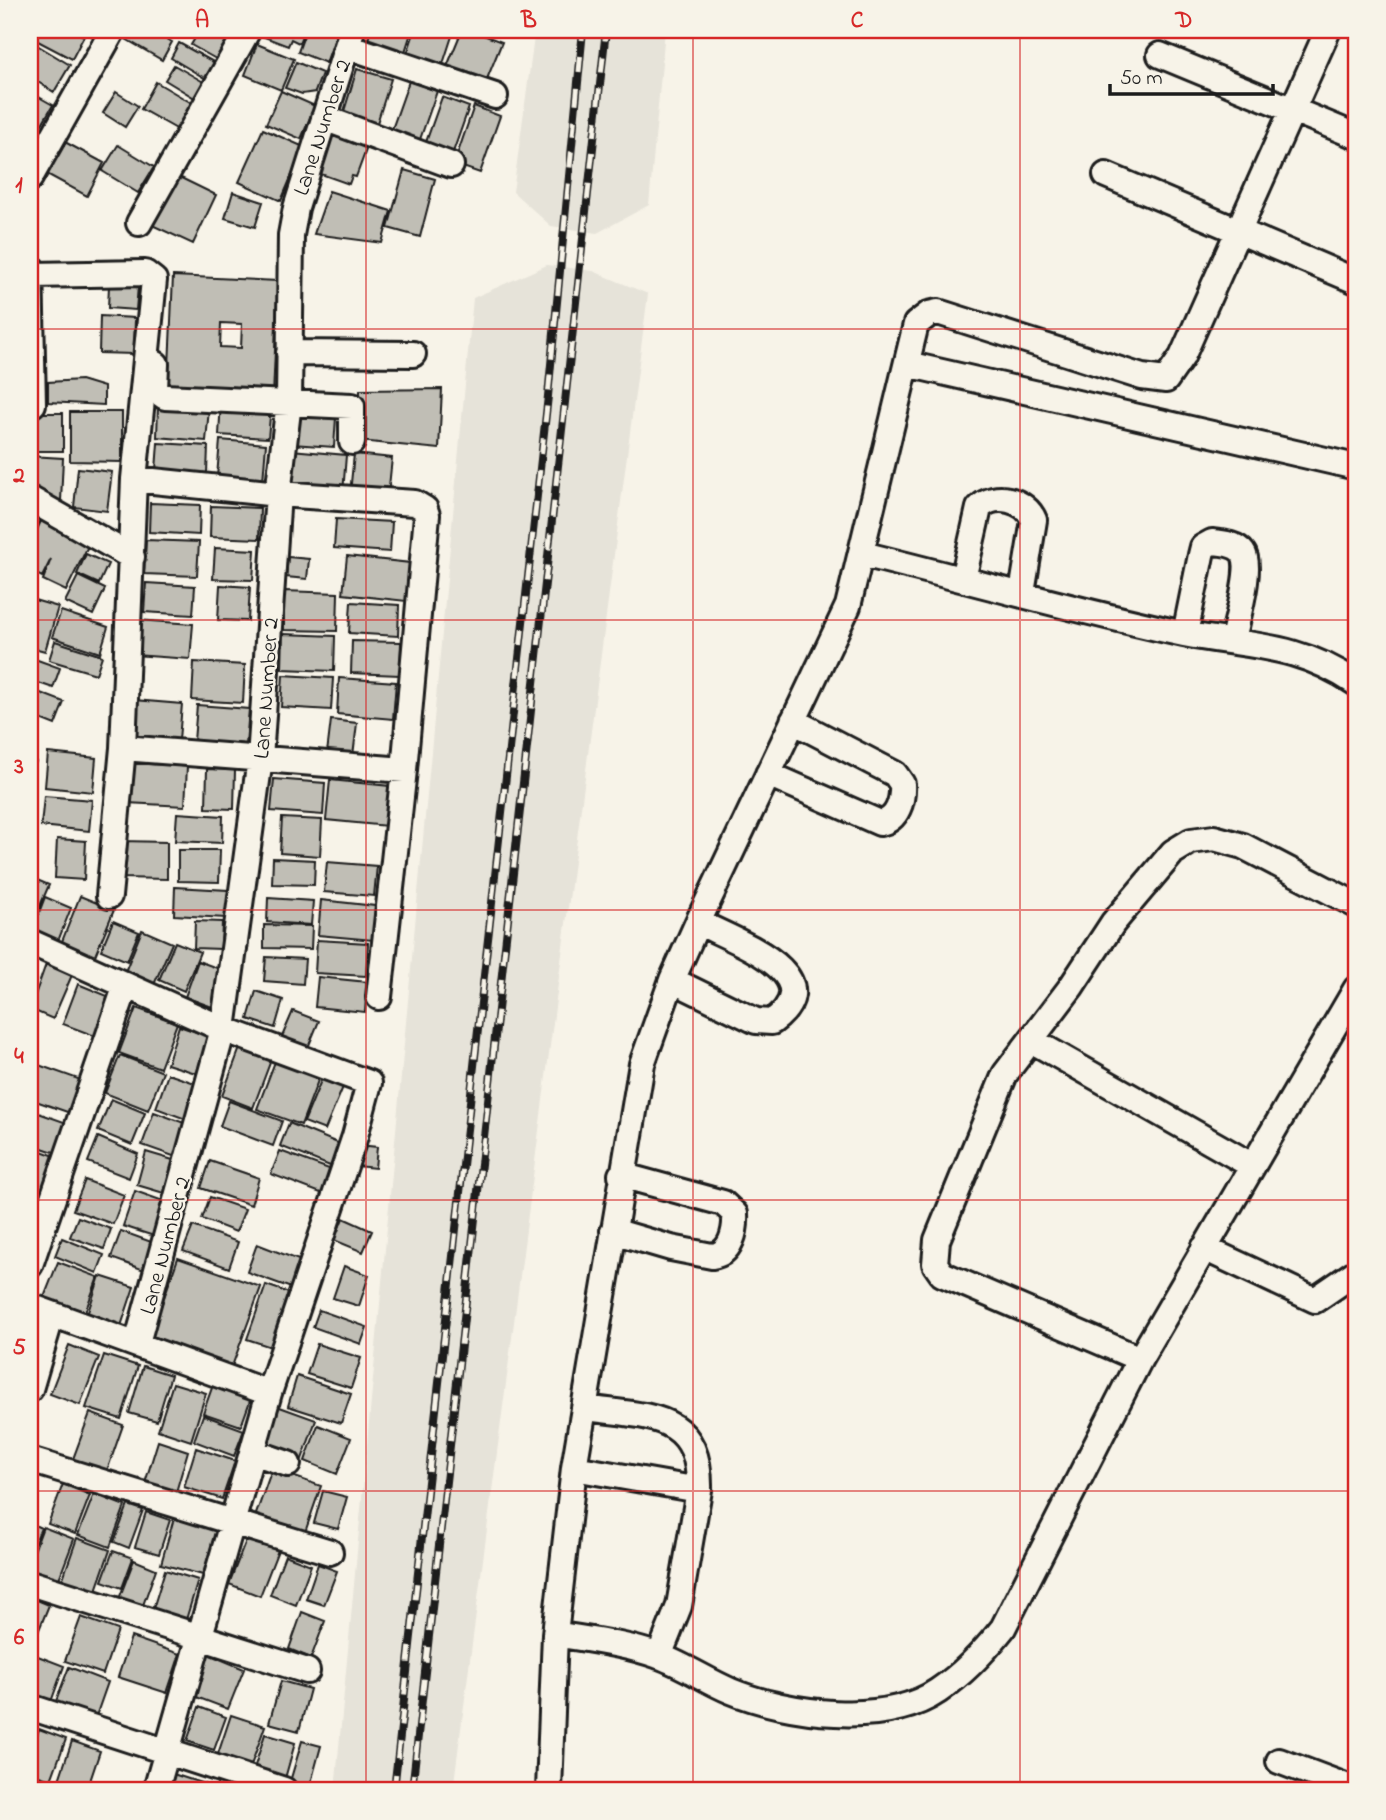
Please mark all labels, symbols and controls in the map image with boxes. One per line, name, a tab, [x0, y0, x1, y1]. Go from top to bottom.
text: A	[195, 5, 209, 38]
text: B	[520, 5, 537, 38]
text: C	[851, 5, 864, 38]
text: D	[1175, 5, 1192, 38]
scale bar	[1110, 52, 1272, 96]
street label: Lane Number 2	[286, 55, 361, 200]
text: 50 m	[1120, 64, 1163, 94]
text: 1	[15, 170, 23, 203]
text: 2	[12, 460, 25, 493]
street label: Lane Number 2	[246, 616, 289, 760]
text: 3	[13, 751, 24, 784]
text: 4	[14, 1041, 24, 1074]
street label: Lane Number 2	[132, 1173, 201, 1318]
text: 5	[12, 1332, 26, 1365]
text: 6	[14, 1622, 25, 1655]

